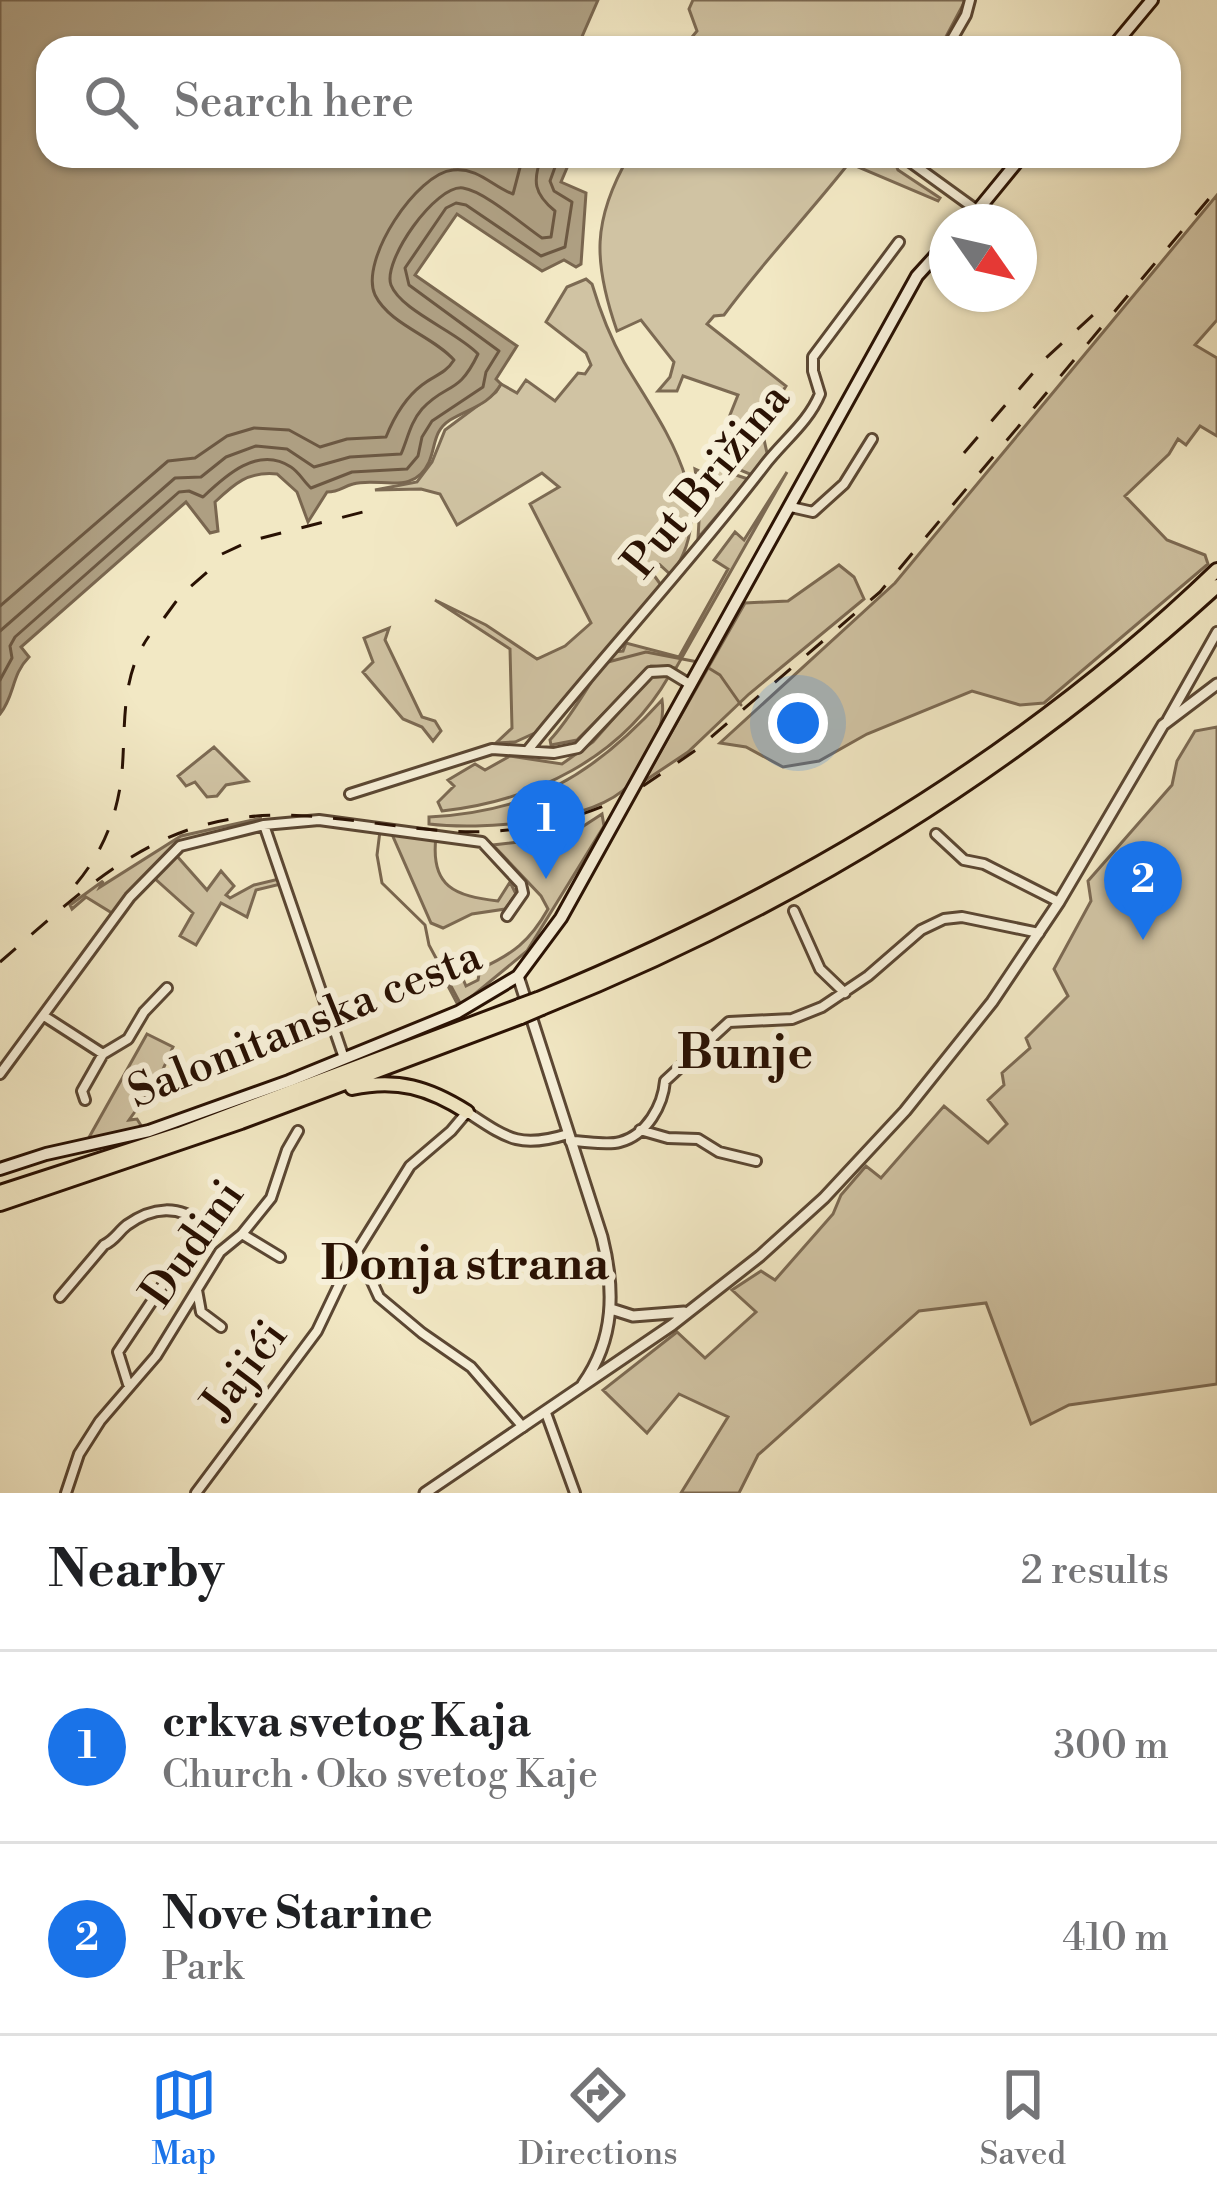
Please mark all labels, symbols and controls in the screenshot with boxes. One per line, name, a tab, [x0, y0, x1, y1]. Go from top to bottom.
search box	[36, 36, 1181, 168]
icon: search	[78, 69, 144, 135]
text: Search here	[174, 74, 414, 131]
north arrow	[929, 204, 1037, 312]
street label: Put Brižina	[611, 372, 803, 590]
your location	[768, 693, 828, 753]
pin: 1	[507, 780, 585, 879]
pin: 2	[1104, 841, 1182, 940]
street label: Salonitanska cesta	[120, 928, 490, 1122]
district label: Bunje	[677, 1024, 813, 1084]
street label: Dudini	[129, 1169, 257, 1319]
district label: Donja strana	[321, 1235, 610, 1295]
street label: Jajići	[188, 1309, 300, 1432]
text: Nearby	[48, 1539, 224, 1603]
text: 2 results	[1021, 1547, 1169, 1596]
text: crkva svetog Kaja	[162, 1694, 531, 1751]
text: 1	[78, 1722, 96, 1771]
text: 300 m	[1054, 1722, 1169, 1771]
text: Church · Oko svetog Kaje	[162, 1751, 598, 1800]
text: Nove Starine	[162, 1886, 433, 1943]
text: 2	[75, 1914, 99, 1963]
text: 410 m	[1062, 1914, 1169, 1963]
text: Park	[162, 1943, 243, 1992]
tab: Map	[151, 2062, 217, 2175]
tab: Directions	[519, 2062, 678, 2175]
tab: Saved	[979, 2062, 1066, 2175]

